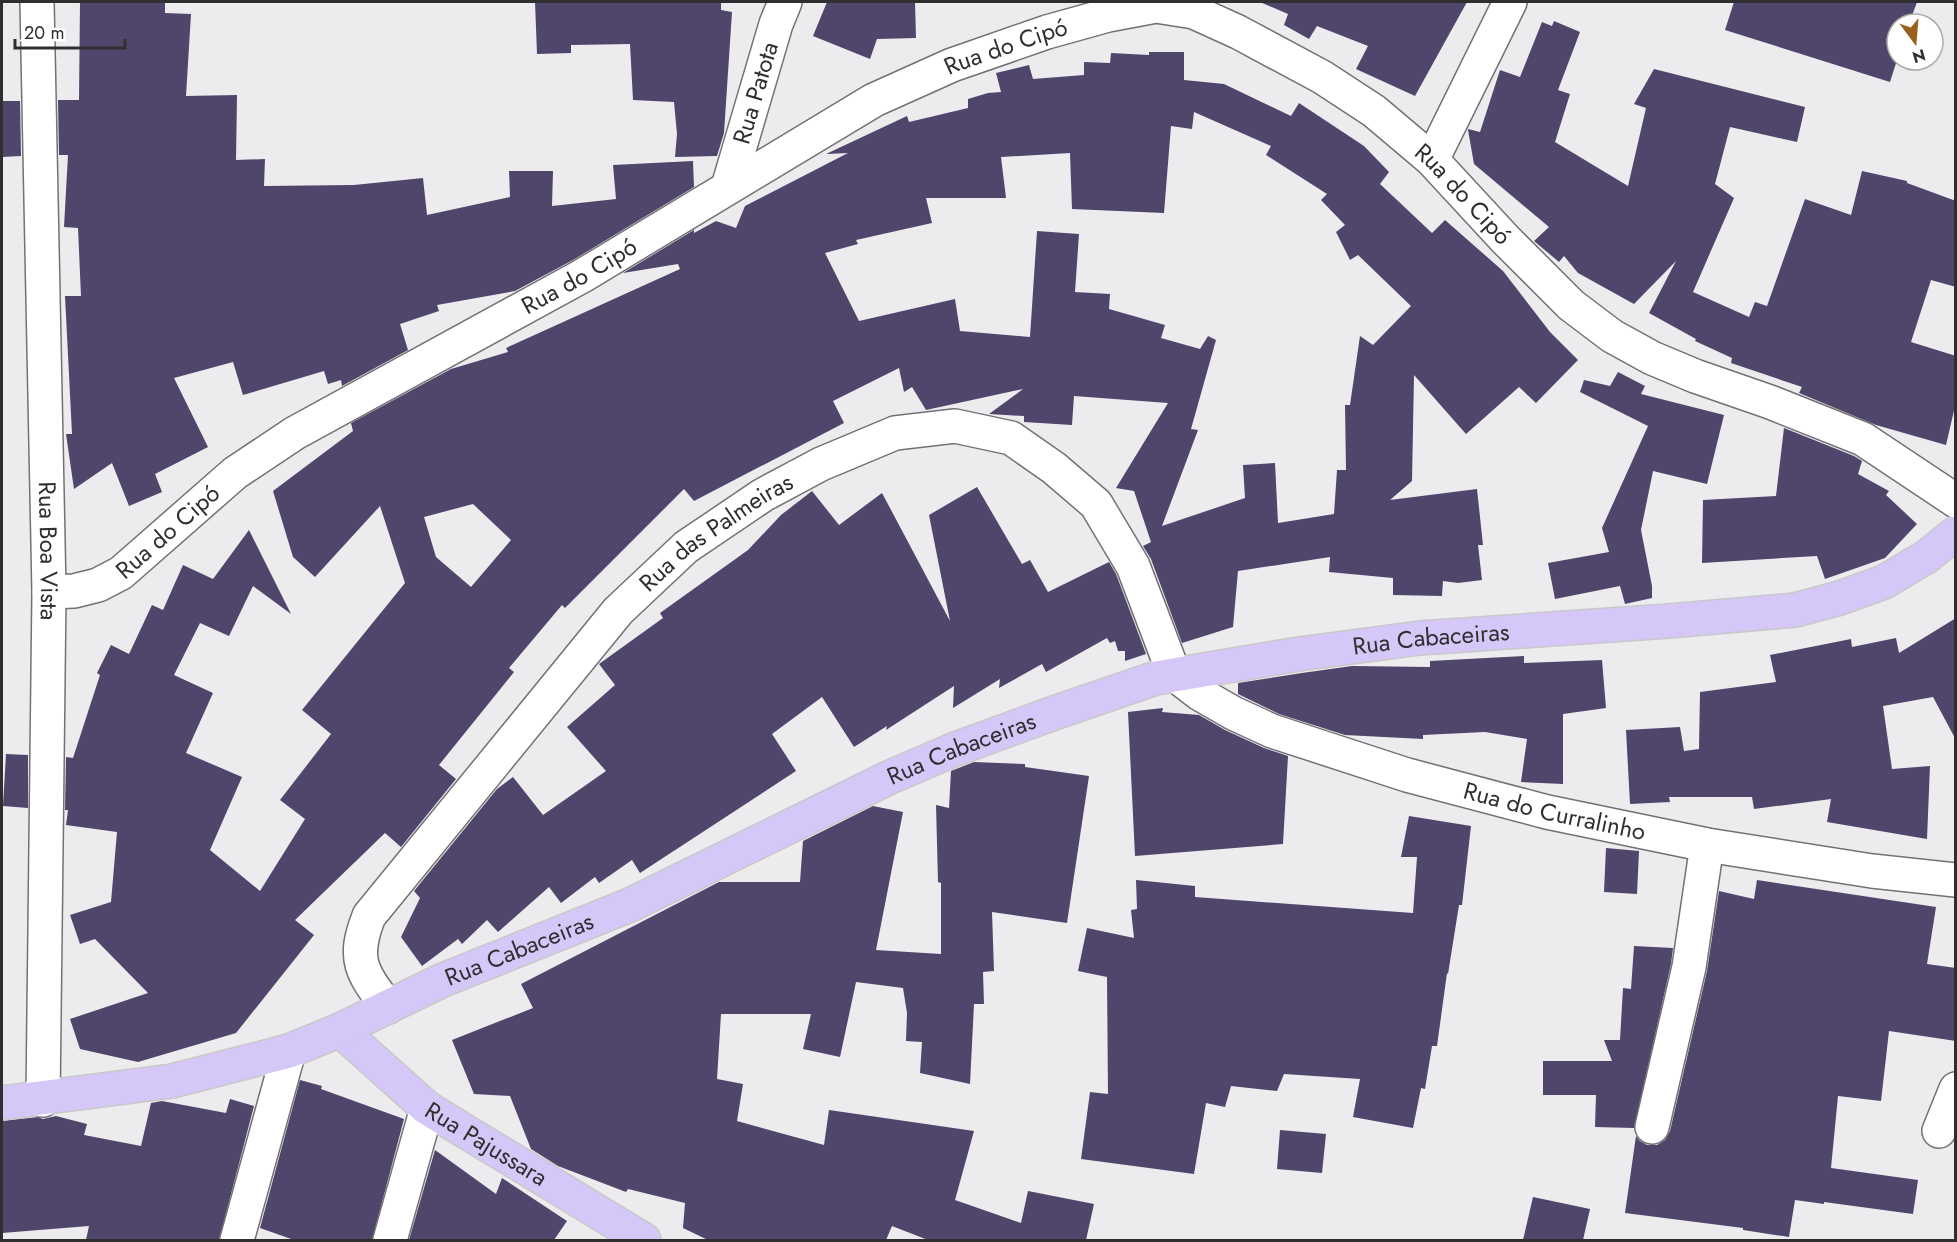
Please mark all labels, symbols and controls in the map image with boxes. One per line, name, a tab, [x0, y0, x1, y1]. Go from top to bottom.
street label: Rua do Cipó	[938, 9, 1071, 83]
scale bar	[15, 12, 124, 50]
north arrow	[1885, 12, 1945, 72]
text: 20 m	[24, 20, 64, 46]
street label: Rua Patota	[724, 38, 787, 148]
text: N	[1910, 43, 1928, 69]
street label: Rua do Cipó	[1407, 135, 1520, 253]
street label: Rua do Cipó	[515, 229, 644, 323]
street label: Rua das Palmeiras	[631, 464, 799, 600]
street label: Rua do Cipó	[108, 476, 227, 587]
street label: Rua Boa Vista	[30, 481, 67, 621]
street label: Rua Cabaceiras	[1350, 614, 1511, 664]
street label: Rua Cabaceiras	[881, 703, 1041, 793]
street label: Rua do Curralinho	[1460, 773, 1649, 849]
street label: Rua Cabaceiras	[439, 903, 599, 995]
street label: Rua Pajussara	[418, 1093, 554, 1194]

